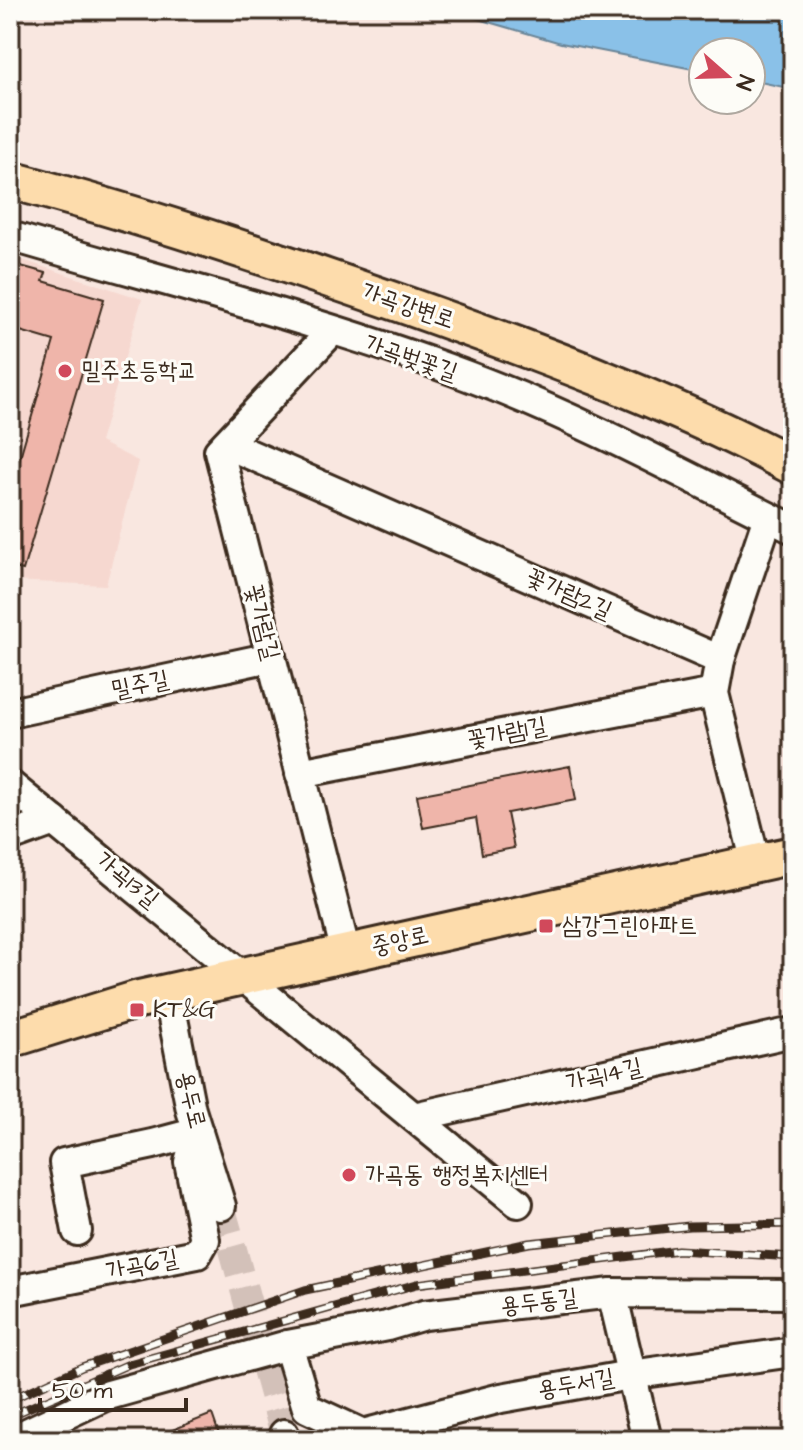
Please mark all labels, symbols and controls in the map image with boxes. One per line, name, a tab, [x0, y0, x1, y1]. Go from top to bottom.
north arrow	[687, 36, 767, 116]
text: N	[727, 71, 761, 94]
street label: 가곡강변로	[357, 274, 459, 338]
street label: 가곡벚꽃길	[360, 326, 462, 390]
place label: 밀주초등학교	[81, 354, 197, 388]
marker: 밀주초등학교	[56, 362, 74, 380]
street label: 꽃가람2길	[521, 560, 617, 628]
street label: 꽃가람길	[236, 580, 288, 664]
street label: 밀주길	[108, 662, 172, 708]
street label: 꽃가람1길	[464, 709, 550, 757]
street label: 가곡13길	[88, 844, 166, 916]
place label: 삼강그린아파트	[562, 909, 697, 943]
marker: 삼강그린아파트	[537, 917, 555, 935]
street label: 중앙로	[368, 918, 432, 964]
place label: KT&G	[153, 993, 216, 1027]
marker: KT&G	[128, 1001, 146, 1019]
street label: 가곡14길	[562, 1050, 646, 1100]
street label: 용두로	[167, 1068, 215, 1132]
place label: 가곡동 행정복지센터	[365, 1158, 548, 1192]
marker: 가곡동 행정복지센터	[340, 1166, 358, 1184]
street label: 가곡6길	[103, 1241, 181, 1289]
street label: 용두동길	[499, 1280, 579, 1324]
street label: 용두서길	[535, 1361, 617, 1407]
scale bar	[40, 1362, 186, 1412]
text: 50 m	[52, 1374, 113, 1408]

